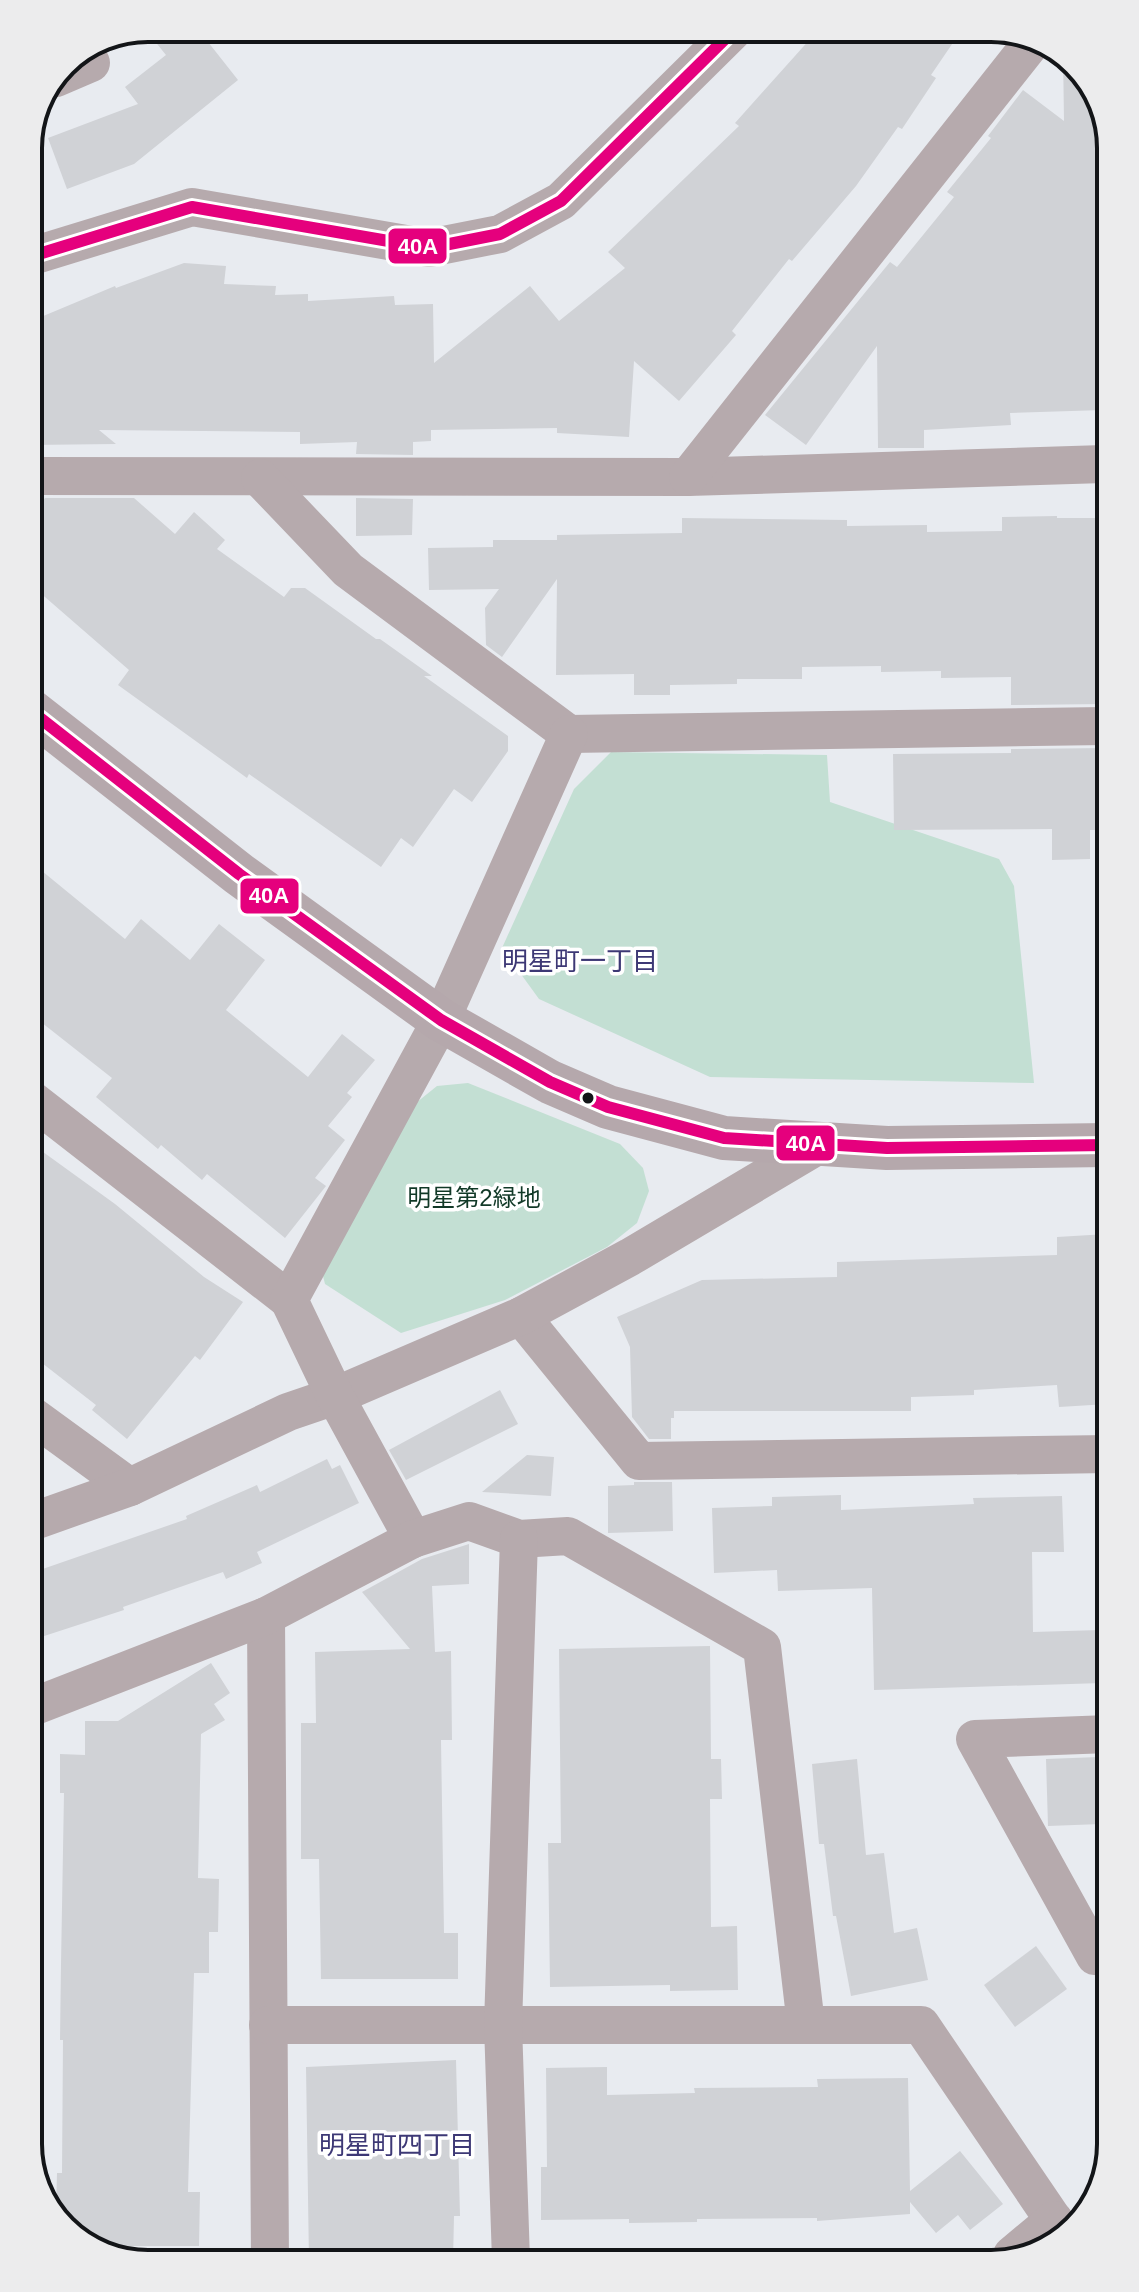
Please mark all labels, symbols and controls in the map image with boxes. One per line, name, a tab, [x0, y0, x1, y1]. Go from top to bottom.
line badge: 40A	[387, 227, 448, 265]
text: 40A	[398, 234, 438, 259]
line badge: 40A	[239, 877, 300, 915]
text: 40A	[249, 883, 289, 908]
district label: 明星町一丁目	[502, 946, 658, 976]
unlabelled marker	[580, 1090, 596, 1106]
line badge: 40A	[775, 1124, 836, 1162]
text: 40A	[786, 1131, 826, 1156]
park label: 明星第2緑地	[407, 1184, 541, 1211]
district label: 明星町四丁目	[319, 2130, 475, 2160]

